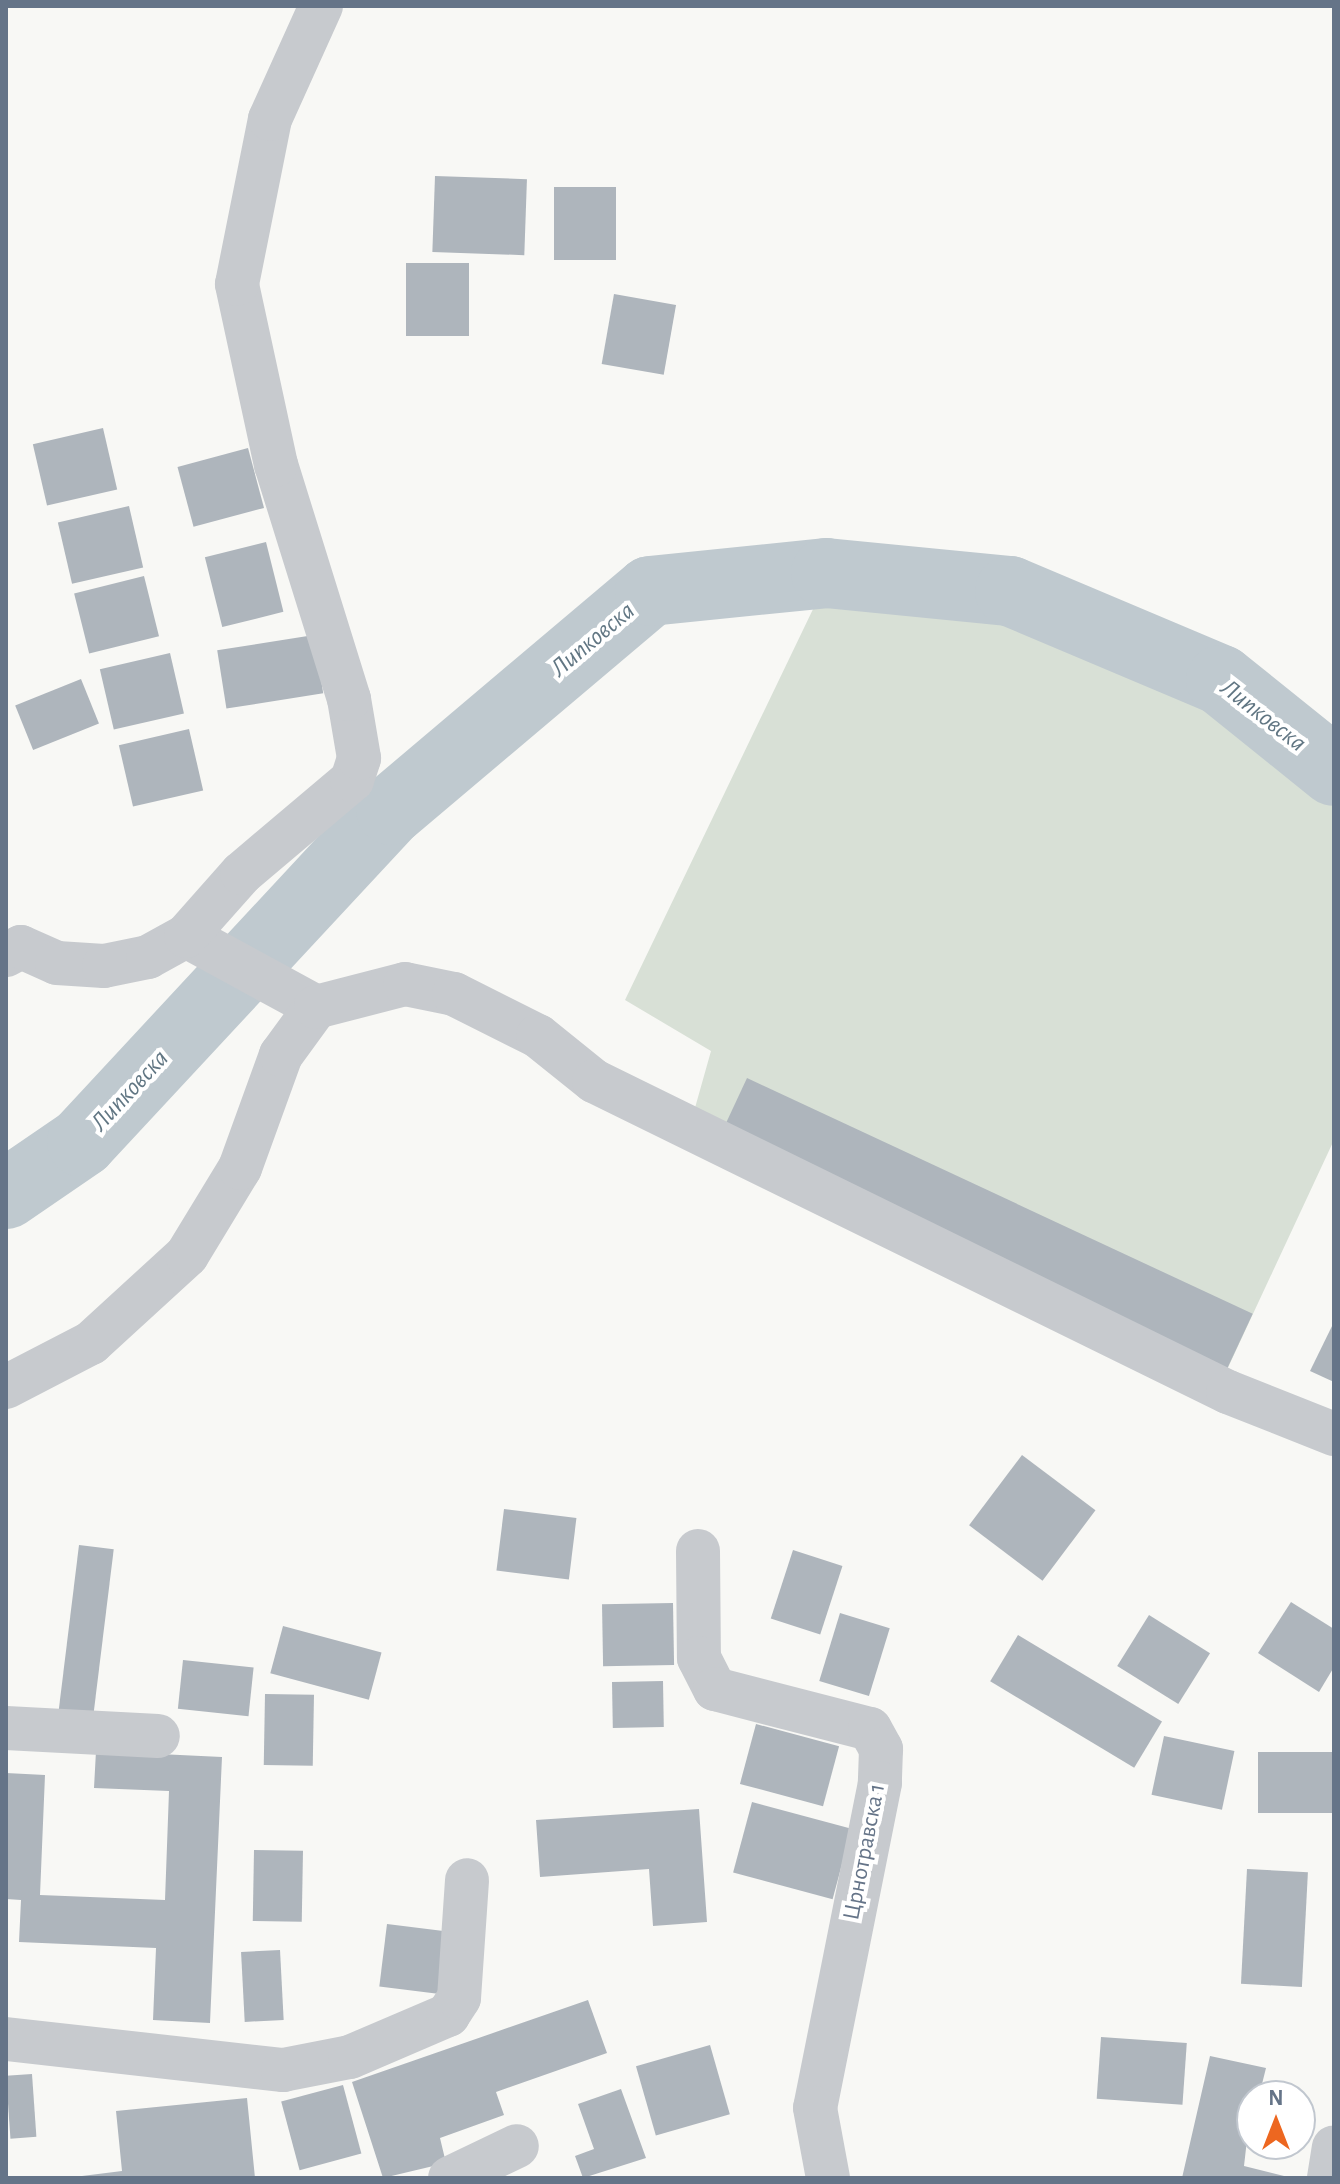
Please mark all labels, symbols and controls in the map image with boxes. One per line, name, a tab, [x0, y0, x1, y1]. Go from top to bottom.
water label: Липковска	[544, 596, 642, 684]
water label: Липковска	[1214, 673, 1312, 759]
water label: Липковска	[84, 1044, 176, 1138]
street label: Црнотравска 1	[838, 1781, 892, 1923]
north arrow	[1236, 2080, 1316, 2160]
text: N	[1268, 2087, 1284, 2109]

